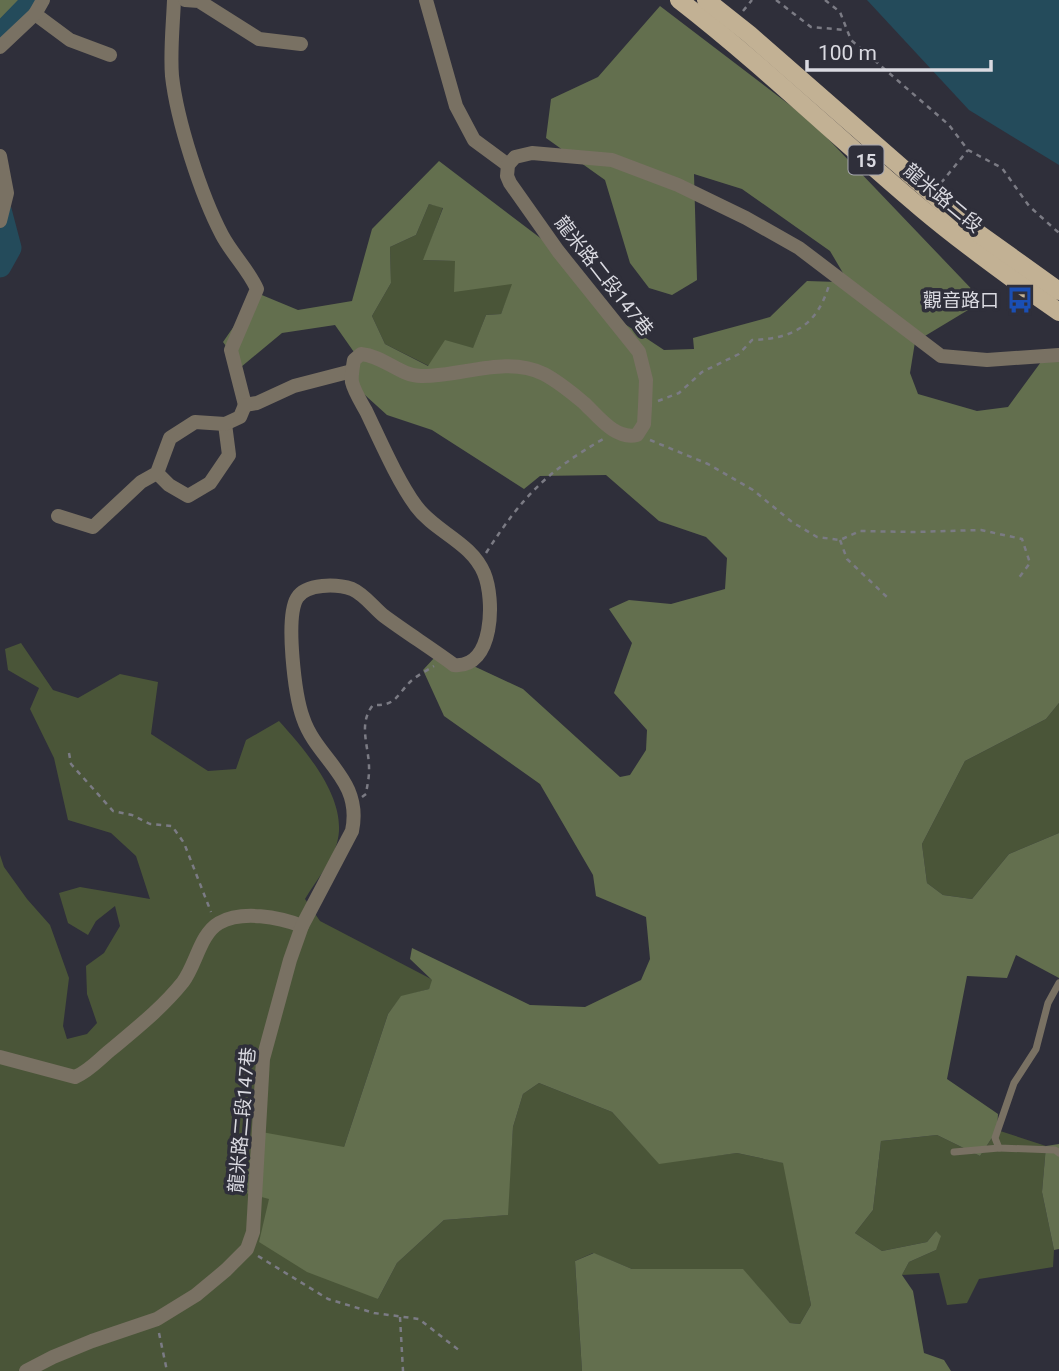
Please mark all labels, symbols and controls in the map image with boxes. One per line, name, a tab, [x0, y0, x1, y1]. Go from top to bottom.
scale bar	[807, 28, 991, 72]
text: 100 m	[818, 41, 877, 65]
road number: 15	[848, 146, 884, 174]
street label: 龍米路二段	[899, 159, 987, 237]
street label: 龍米路二段147巷	[550, 211, 658, 341]
bus stop icon: 觀音路口	[1005, 285, 1035, 315]
place label: 觀音路口	[923, 289, 999, 312]
street label: 龍米路二段147巷	[224, 1046, 260, 1194]

